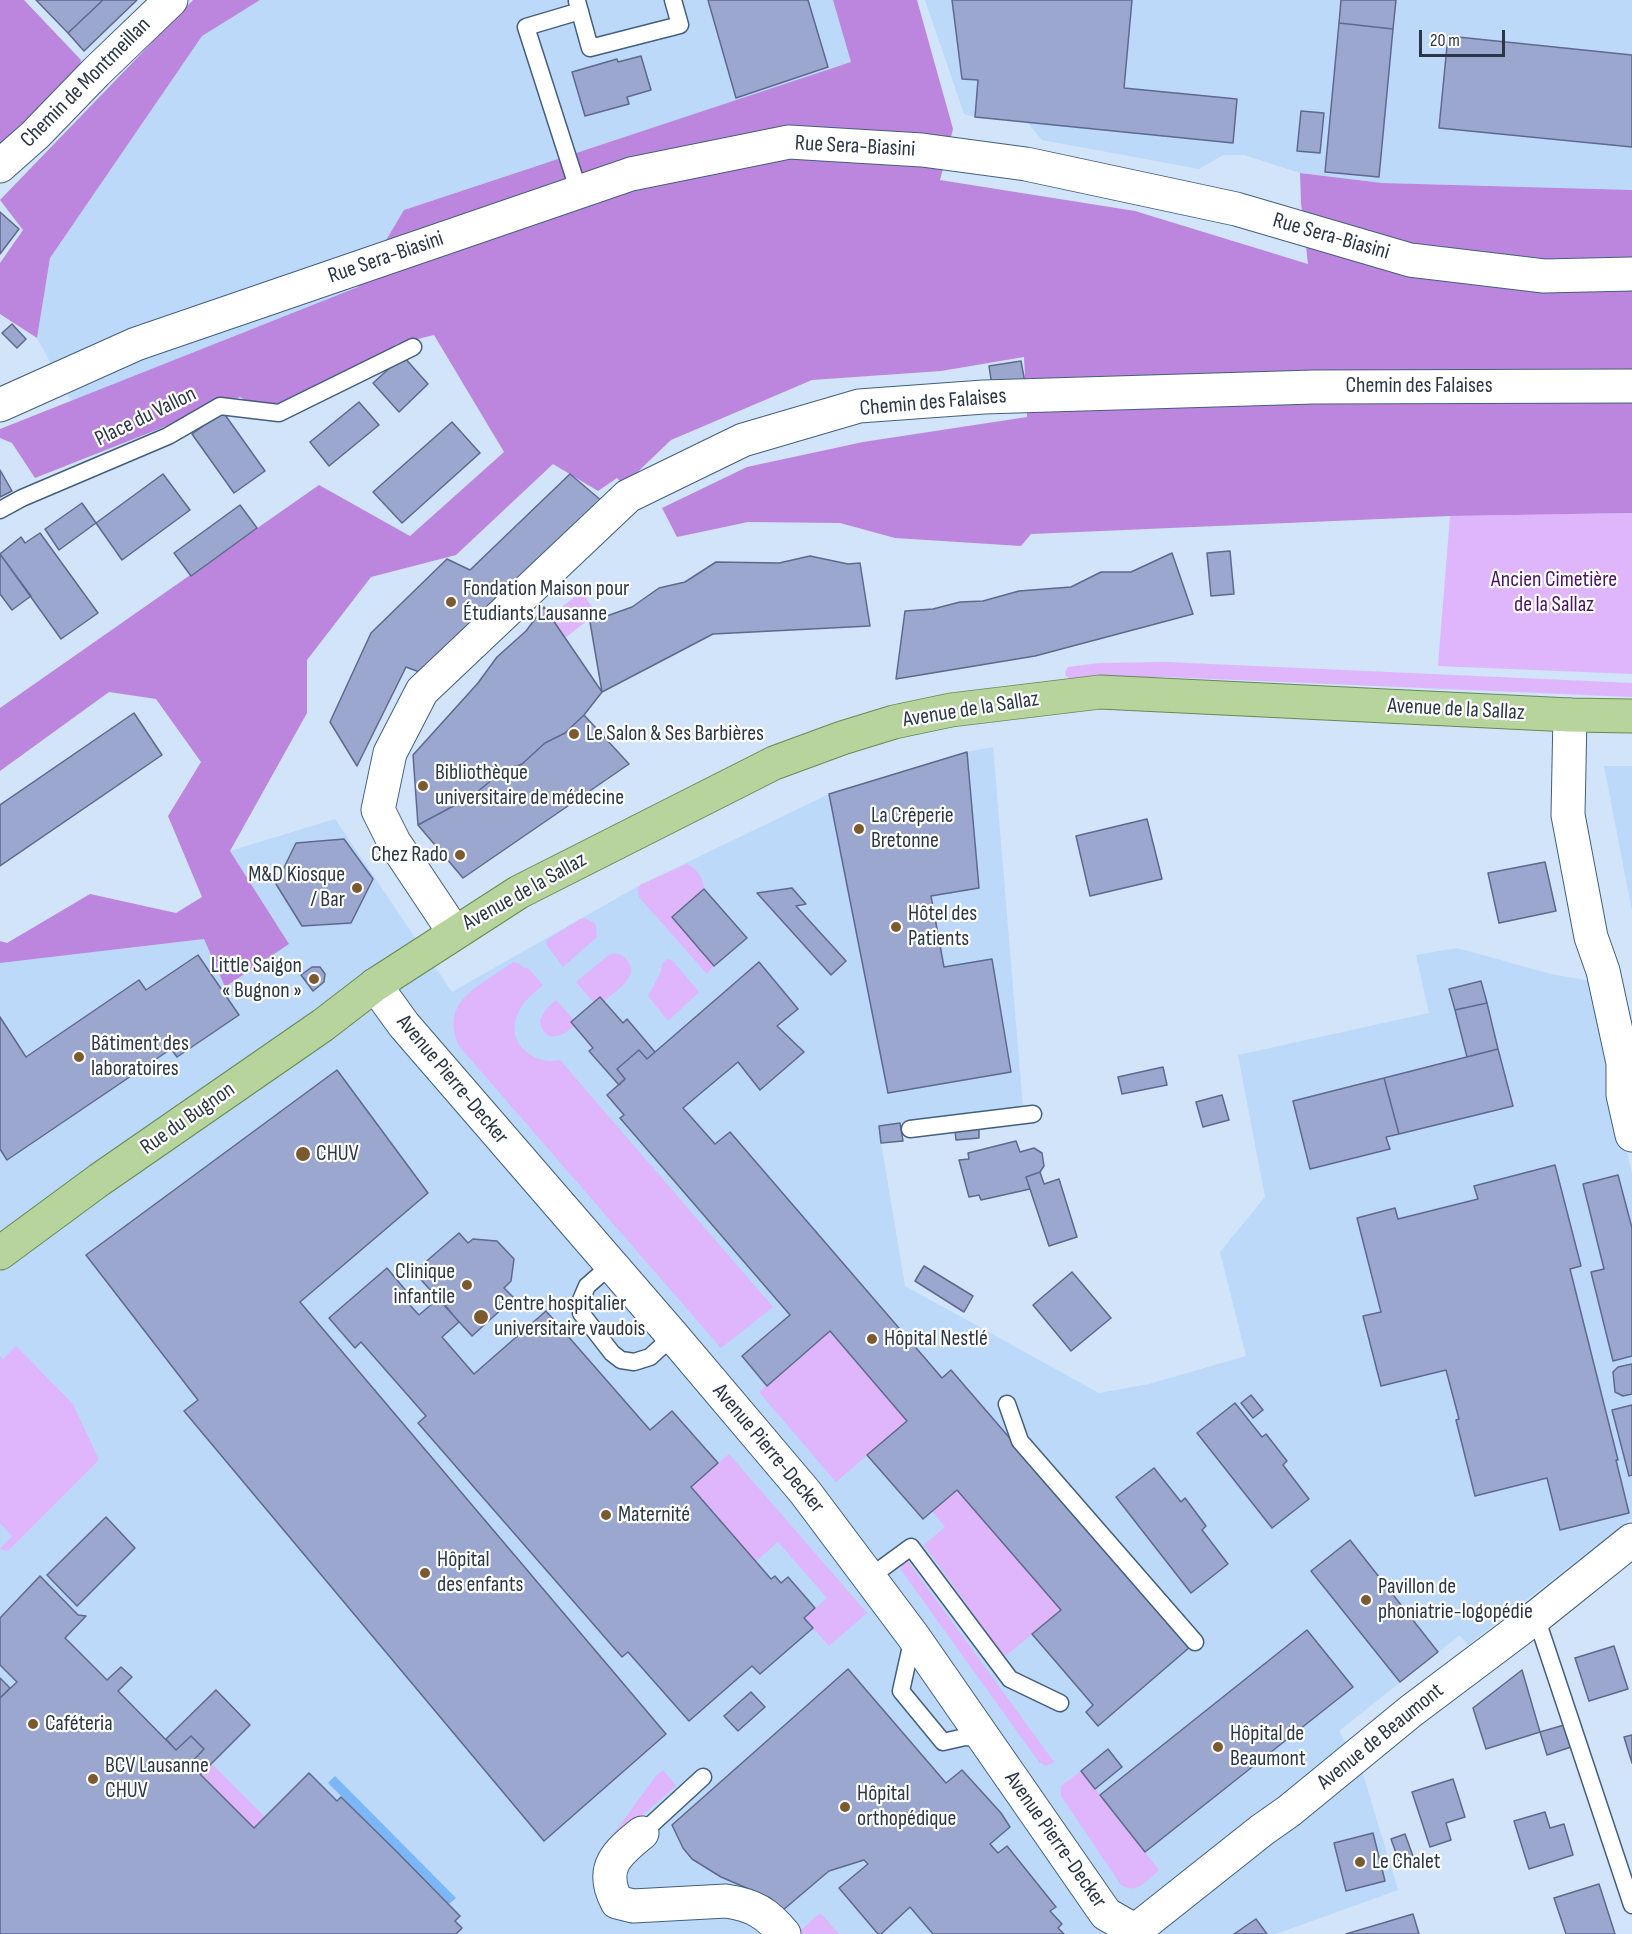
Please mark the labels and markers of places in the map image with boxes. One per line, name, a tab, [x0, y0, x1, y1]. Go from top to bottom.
place label: Fondation Maison pour Étudiants Lausanne	[463, 576, 629, 628]
marker: Fondation Maison pour Étudiants Lausanne	[444, 595, 458, 609]
place label: Le Salon & Ses Barbières	[586, 721, 764, 747]
marker: Le Salon & Ses Barbières	[567, 727, 581, 741]
place label: Bibliothèque universitaire de médecine	[435, 760, 624, 812]
marker: Bibliothèque universitaire de médecine	[416, 779, 430, 793]
place label: La Crêperie Bretonne	[871, 803, 954, 854]
marker: La Crêperie Bretonne	[852, 822, 866, 836]
place label: Chez Rado	[371, 842, 448, 868]
marker: Chez Rado	[453, 848, 467, 862]
place label: M&D Kiosque / Bar	[248, 862, 345, 914]
marker: M&D Kiosque / Bar	[350, 881, 364, 895]
place label: Hôtel des Patients	[908, 901, 977, 952]
marker: Hôtel des Patients	[889, 920, 903, 934]
place label: Little Saigon « Bugnon »	[211, 953, 302, 1004]
marker: Little Saigon « Bugnon »	[307, 972, 321, 986]
place label: Bâtiment des laboratoires	[91, 1031, 189, 1082]
marker: Bâtiment des laboratoires	[72, 1050, 86, 1064]
place label: CHUV	[316, 1141, 359, 1167]
marker: CHUV	[294, 1145, 312, 1163]
place label: Clinique infantile	[394, 1259, 455, 1310]
marker: Clinique infantile	[460, 1278, 474, 1292]
place label: Centre hospitalier universitaire vaudois	[494, 1291, 645, 1342]
marker: Centre hospitalier universitaire vaudois	[472, 1308, 490, 1326]
place label: Hôpital Nestlé	[884, 1326, 988, 1352]
marker: Hôpital Nestlé	[865, 1332, 879, 1346]
place label: Maternité	[618, 1502, 690, 1528]
marker: Maternité	[599, 1508, 613, 1522]
place label: Hôpital des enfants	[437, 1547, 523, 1598]
marker: Hôpital des enfants	[418, 1566, 432, 1580]
place label: Pavillon de phoniatrie-logopédie	[1378, 1574, 1533, 1626]
marker: Pavillon de phoniatrie-logopédie	[1359, 1593, 1373, 1607]
place label: Caféteria	[45, 1711, 113, 1737]
marker: Caféteria	[26, 1717, 40, 1731]
place label: Hôpital de Beaumont	[1230, 1721, 1306, 1772]
marker: Hôpital de Beaumont	[1211, 1740, 1225, 1754]
place label: BCV Lausanne CHUV	[105, 1753, 209, 1804]
marker: BCV Lausanne CHUV	[86, 1772, 100, 1786]
place label: Hôpital orthopédique	[857, 1781, 956, 1832]
marker: Hôpital orthopédique	[838, 1800, 852, 1814]
place label: Le Chalet	[1372, 1849, 1440, 1875]
marker: Le Chalet	[1353, 1855, 1367, 1869]

